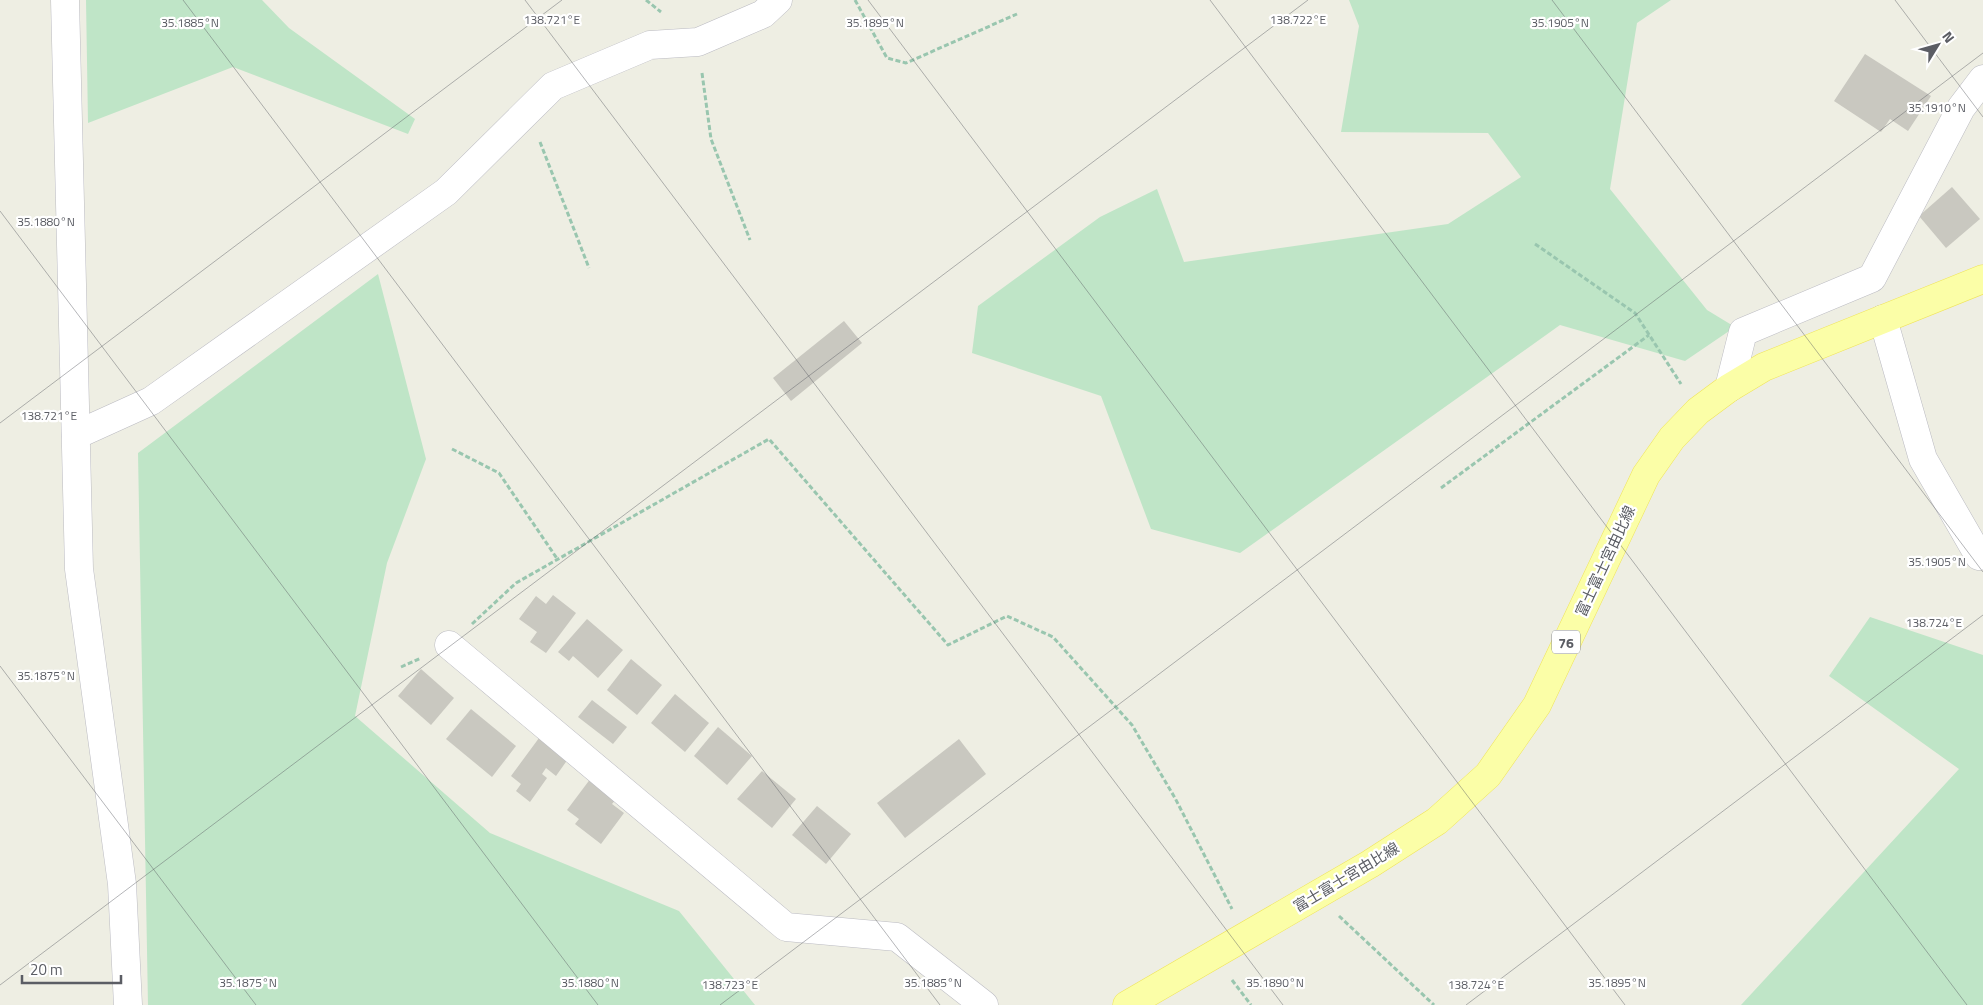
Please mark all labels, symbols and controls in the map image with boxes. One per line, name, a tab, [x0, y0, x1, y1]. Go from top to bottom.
text: 138.721°E	[524, 10, 580, 29]
text: 138.722°E	[1270, 10, 1326, 29]
text: 35.1885°N	[161, 13, 219, 32]
text: 35.1895°N	[846, 13, 904, 32]
text: 35.1905°N	[1531, 13, 1589, 32]
north arrow	[1913, 20, 1963, 70]
text: N	[1937, 27, 1960, 47]
text: 35.1910°N	[1908, 98, 1966, 117]
text: 35.1880°N	[17, 212, 75, 231]
text: 138.721°E	[21, 406, 77, 425]
street label: 富士富士宮由比線	[1569, 502, 1641, 620]
text: 35.1905°N	[1908, 552, 1966, 571]
text: 138.724°E	[1906, 613, 1962, 632]
road number: 76	[1552, 630, 1580, 654]
text: 35.1875°N	[17, 666, 75, 685]
street label: 富士富士宮由比線	[1289, 836, 1403, 918]
scale bar	[22, 952, 121, 984]
text: 20 m	[30, 958, 63, 981]
text: 35.1875°N	[219, 973, 277, 992]
text: 35.1880°N	[561, 973, 619, 992]
text: 35.1885°N	[904, 973, 962, 992]
text: 35.1890°N	[1246, 973, 1304, 992]
text: 35.1895°N	[1588, 973, 1646, 992]
text: 138.723°E	[702, 975, 758, 994]
text: 138.724°E	[1448, 975, 1504, 994]

